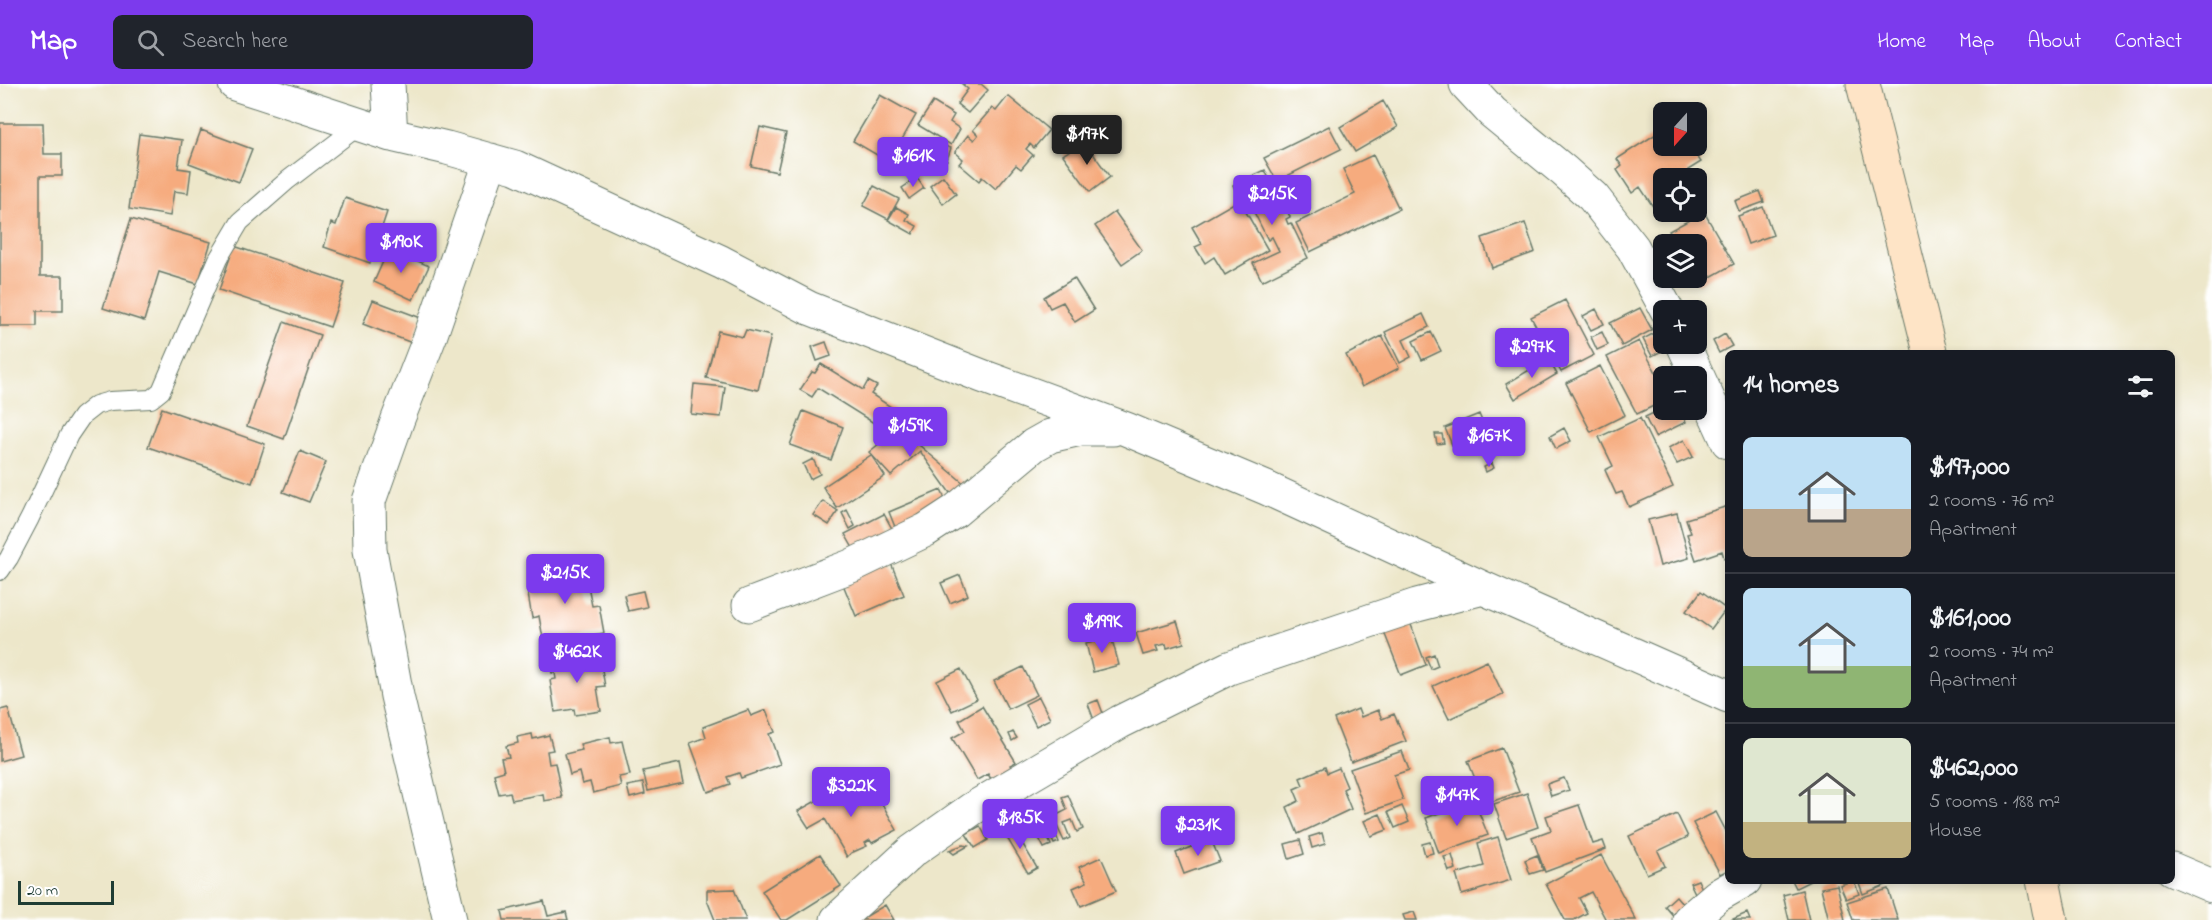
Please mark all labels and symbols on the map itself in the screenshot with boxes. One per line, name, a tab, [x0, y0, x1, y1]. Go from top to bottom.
north arrow	[1653, 102, 1707, 156]
pin: $197K	[1045, 115, 1129, 166]
pin: $161K	[871, 137, 955, 188]
pin: $215K	[1230, 175, 1314, 226]
pin: $190K	[359, 223, 443, 274]
pin: $297K	[1490, 328, 1574, 379]
pin: $159K	[868, 407, 952, 458]
pin: $167K	[1447, 417, 1531, 468]
pin: $215K	[523, 554, 607, 605]
pin: $199K	[1060, 603, 1144, 654]
pin: $462K	[535, 633, 619, 684]
pin: $322K	[809, 767, 893, 818]
pin: $147K	[1415, 776, 1499, 827]
pin: $185K	[978, 799, 1062, 850]
pin: $231K	[1156, 806, 1240, 857]
scale bar	[18, 878, 114, 906]

